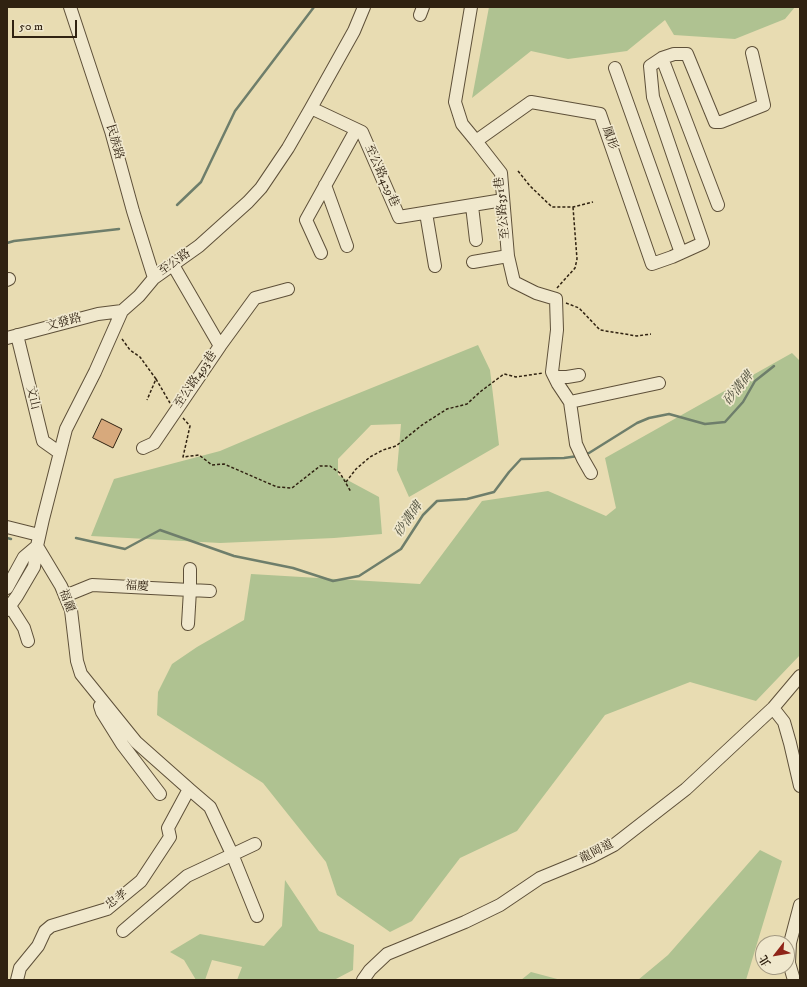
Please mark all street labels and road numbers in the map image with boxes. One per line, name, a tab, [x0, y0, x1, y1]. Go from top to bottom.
street label: 民族路	[102, 123, 126, 161]
street label: 鳳形	[598, 124, 620, 152]
street label: 至公路429巷	[361, 143, 401, 209]
street label: 至公路351巷	[493, 176, 513, 240]
street label: 至公路	[156, 247, 194, 279]
street label: 文發路	[45, 311, 83, 335]
street label: 至公路493巷	[172, 349, 220, 411]
street label: 文山	[22, 385, 42, 411]
street label: 福慶	[125, 579, 149, 595]
street label: 福麗	[55, 587, 77, 615]
street label: 龍岡道	[578, 837, 616, 867]
street label: 忠孝	[103, 887, 131, 913]

